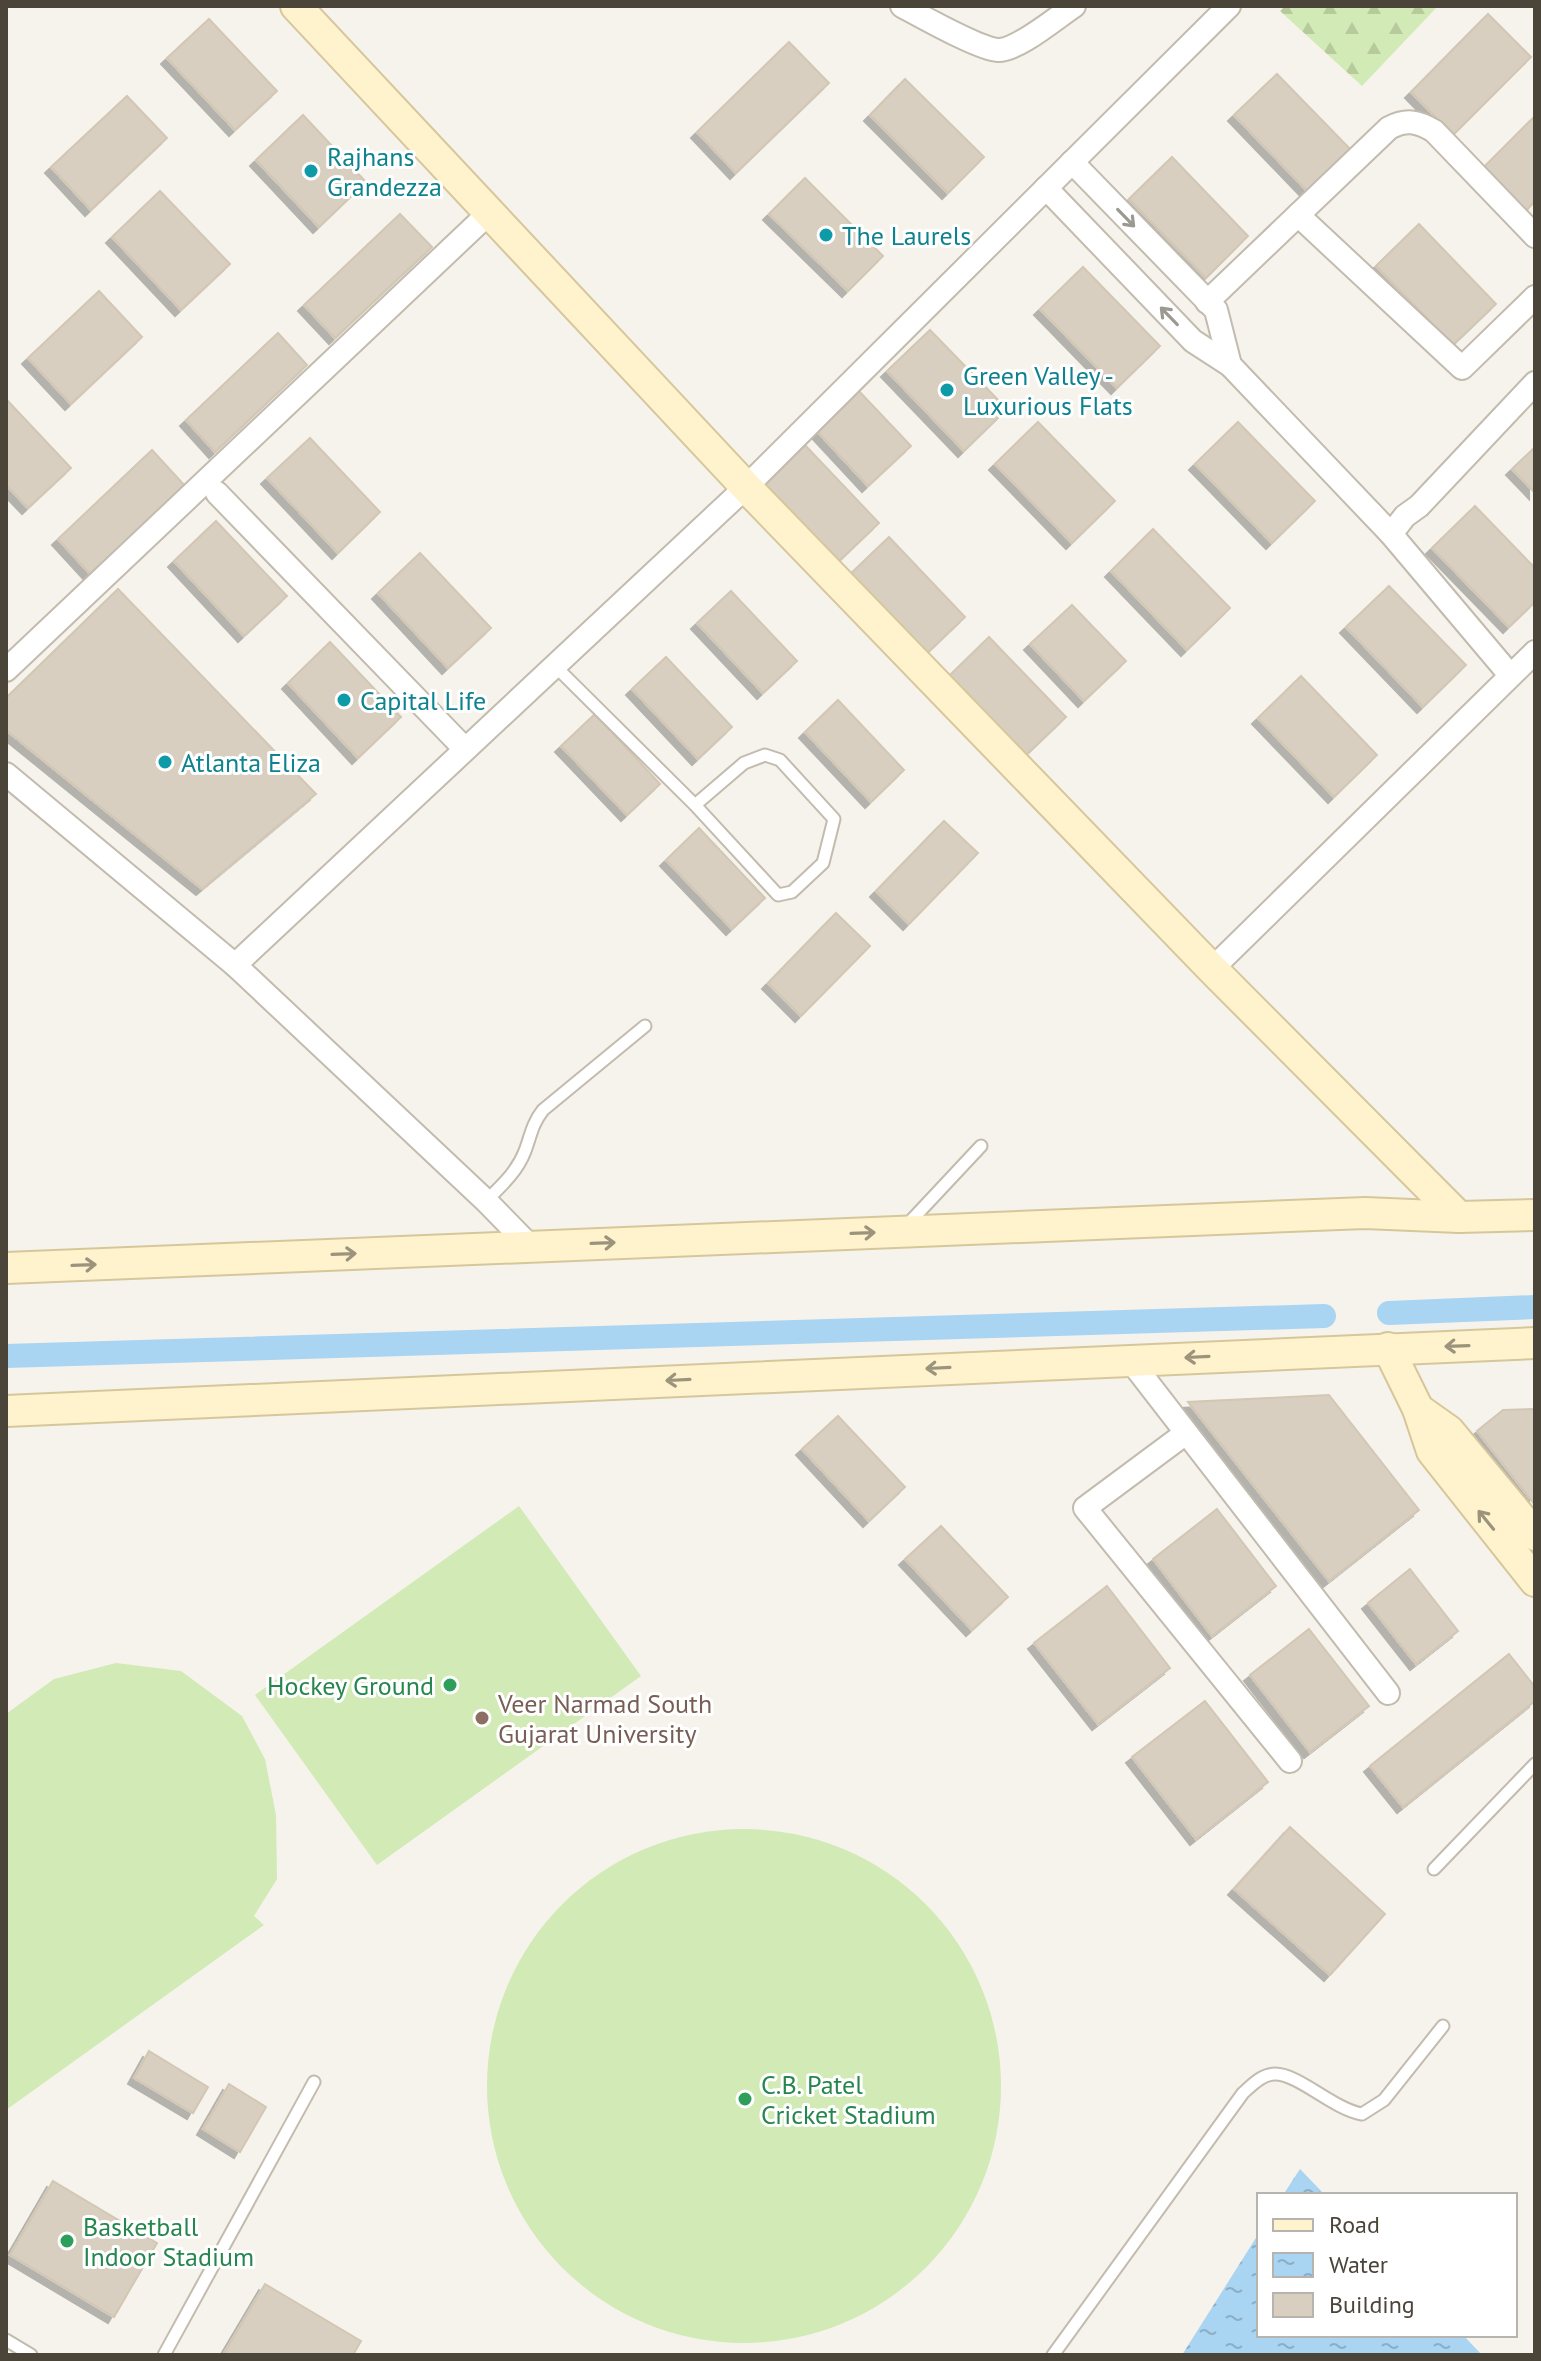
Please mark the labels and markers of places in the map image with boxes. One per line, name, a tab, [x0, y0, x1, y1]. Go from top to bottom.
place label: Rajhans Grandezza	[327, 140, 442, 203]
marker: Rajhans Grandezza	[302, 162, 320, 180]
place label: The Laurels	[842, 219, 971, 252]
marker: The Laurels	[817, 226, 835, 244]
place label: Green Valley - Luxurious Flats	[963, 359, 1133, 422]
marker: Green Valley - Luxurious Flats	[938, 381, 956, 399]
place label: Capital Life	[360, 684, 486, 717]
marker: Capital Life	[335, 691, 353, 709]
place label: Atlanta Eliza	[181, 746, 321, 779]
marker: Atlanta Eliza	[156, 753, 174, 771]
place label: Hockey Ground	[267, 1669, 434, 1702]
marker: Hockey Ground	[441, 1676, 459, 1694]
place label: Veer Narmad South Gujarat University	[497, 1687, 712, 1750]
marker: Veer Narmad South Gujarat University	[473, 1709, 491, 1727]
place label: C.B. Patel Cricket Stadium	[761, 2068, 936, 2131]
marker: C.B. Patel Cricket Stadium	[736, 2090, 754, 2108]
place label: Basketball Indoor Stadium	[83, 2210, 254, 2273]
marker: Basketball Indoor Stadium	[58, 2232, 76, 2250]

